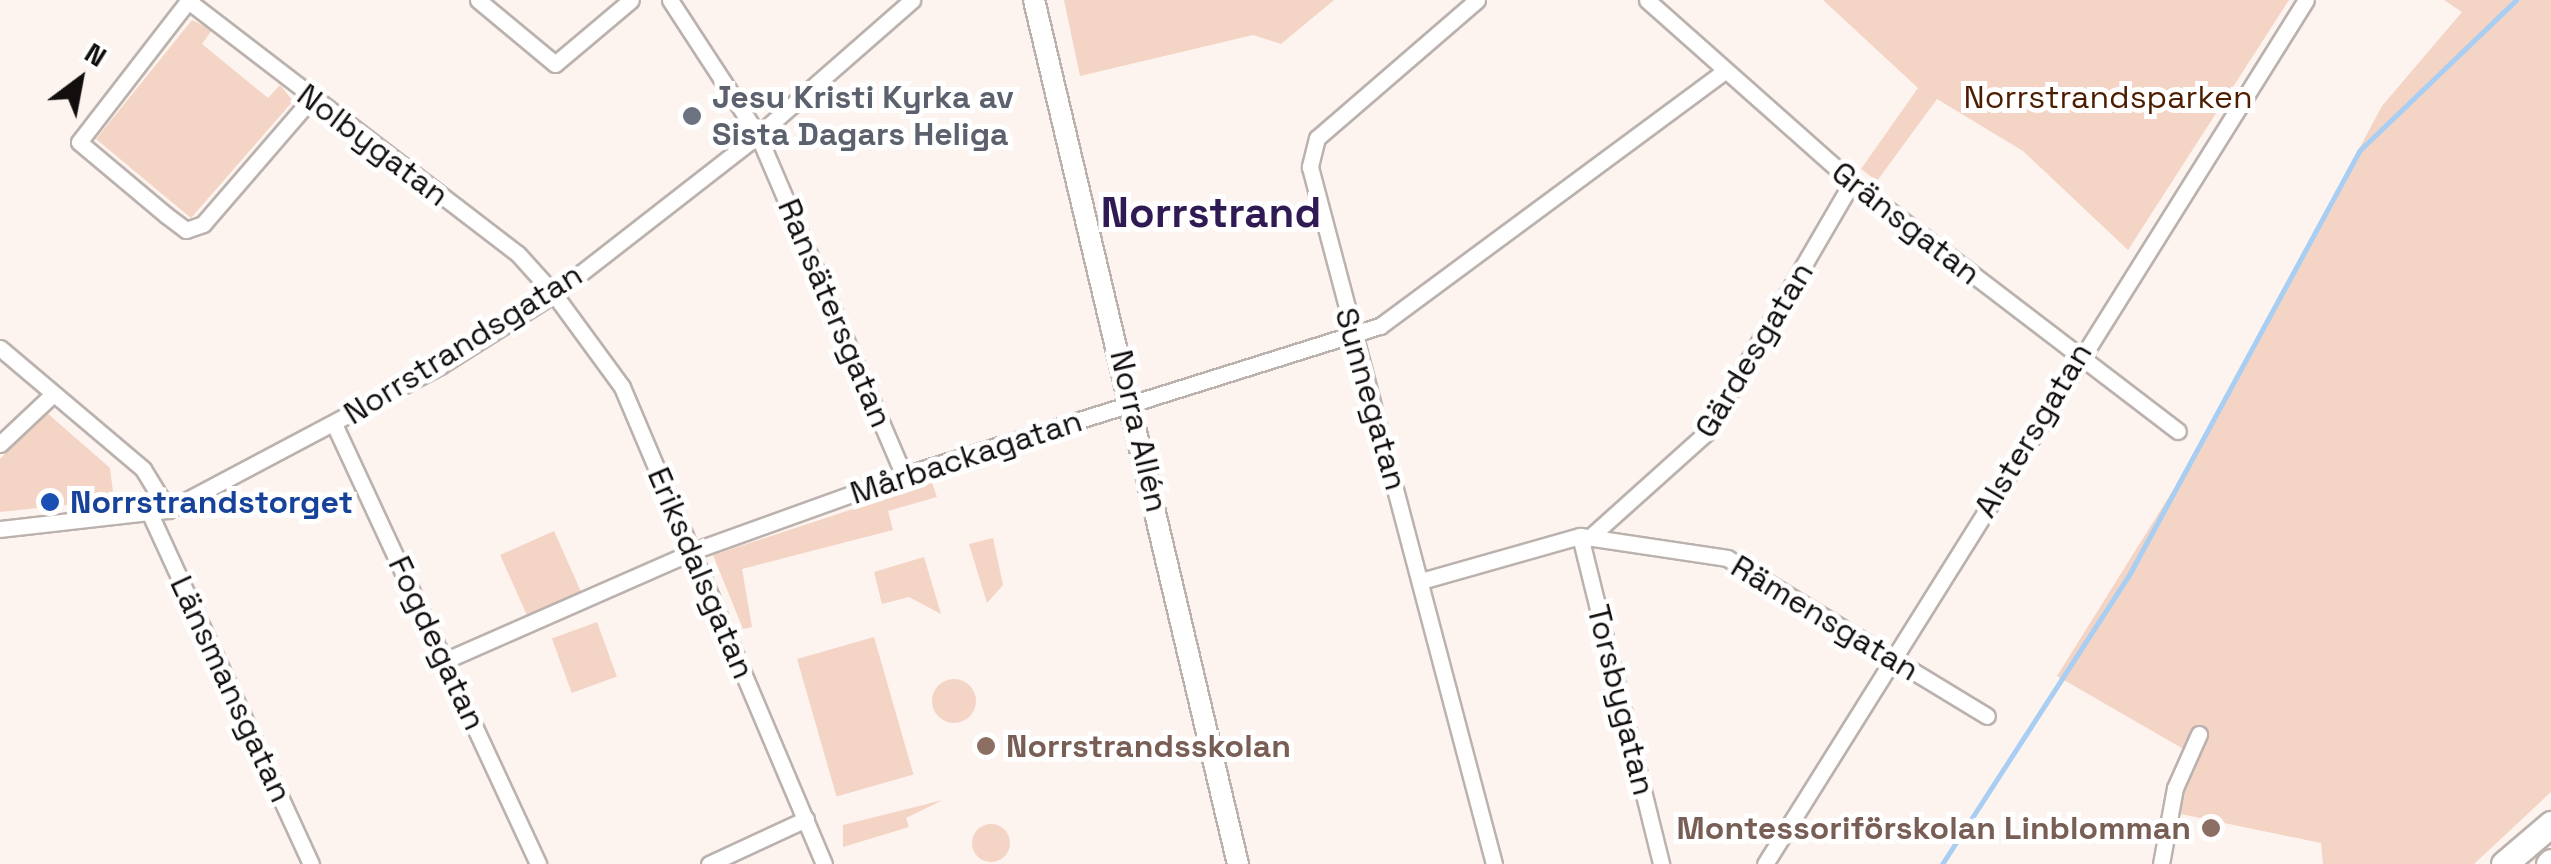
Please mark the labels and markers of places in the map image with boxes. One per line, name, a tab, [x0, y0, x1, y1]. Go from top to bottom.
place label: Jesu Kristi Kyrka av Sista Dagars Heliga	[712, 79, 1014, 154]
marker: Jesu Kristi Kyrka av Sista Dagars Heliga	[681, 105, 703, 127]
place label: Norrstrandstorget	[70, 483, 353, 521]
marker: Norrstrandstorget	[39, 491, 61, 513]
place label: Norrstrandsskolan	[1006, 727, 1291, 765]
marker: Norrstrandsskolan	[975, 735, 997, 757]
place label: Montessoriförskolan Linblomman	[1677, 809, 2191, 847]
marker: Montessoriförskolan Linblomman	[2200, 817, 2222, 839]

